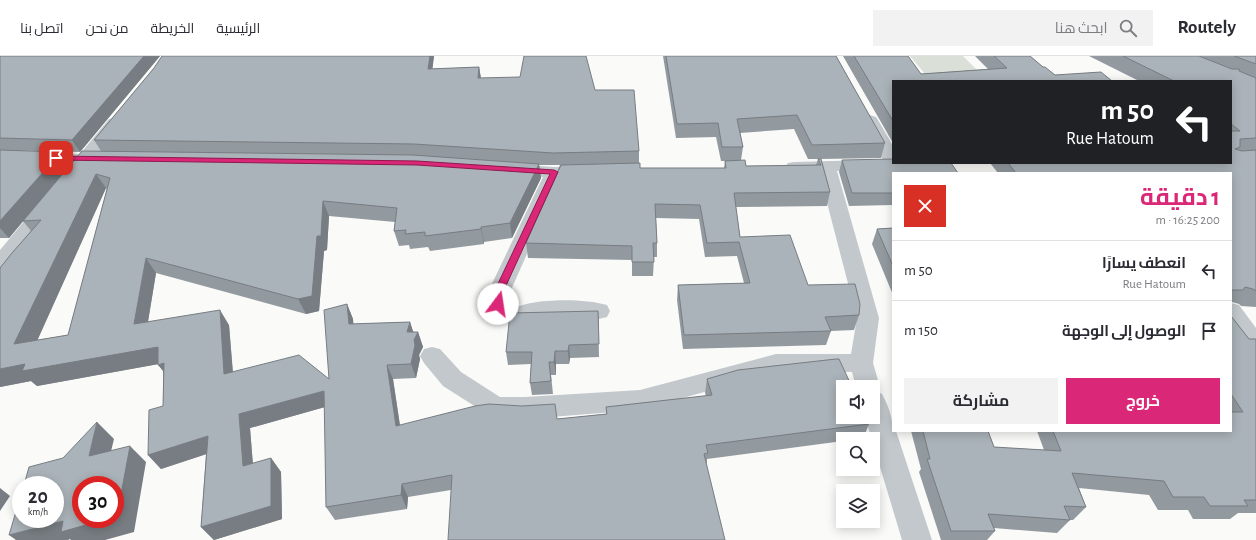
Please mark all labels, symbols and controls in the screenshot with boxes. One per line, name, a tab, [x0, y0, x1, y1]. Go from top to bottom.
search box	[873, 10, 1153, 46]
icon: search	[1117, 17, 1139, 39]
text: Routely	[1177, 18, 1236, 37]
text: ابحث هنا	[1055, 21, 1107, 36]
text: اتصل بنا	[20, 22, 64, 36]
text: من نحن	[86, 22, 129, 36]
text: الخريطة	[151, 22, 194, 36]
text: الرئيسية	[216, 22, 260, 36]
icon: left	[1168, 96, 1220, 148]
text: 50 m	[1100, 97, 1154, 125]
text: Rue Hatoum	[1066, 130, 1154, 148]
pin	[39, 141, 73, 175]
icon: arrive	[45, 147, 67, 169]
button: close	[904, 185, 946, 227]
text: 1 دقيقة	[1140, 186, 1220, 210]
text: 200 m · 16:25	[1156, 214, 1220, 227]
text: انعطف يسارًا	[1102, 256, 1186, 271]
icon: left	[1198, 260, 1220, 282]
text: 50 m	[904, 263, 933, 278]
text: Rue Hatoum	[1122, 278, 1186, 291]
position arrow	[477, 283, 519, 325]
icon: arrive	[1198, 320, 1220, 342]
text: 150 m	[904, 323, 938, 338]
text: الوصول إلى الوجهة	[1062, 324, 1186, 339]
button: مشاركة	[904, 378, 1058, 424]
button: خروج	[1066, 378, 1220, 424]
map controls	[836, 380, 880, 528]
button: sound	[836, 380, 880, 424]
button: search	[836, 432, 880, 476]
speed limit sign: 30	[72, 476, 124, 528]
button: layers	[836, 484, 880, 528]
text: 20	[28, 487, 48, 507]
text: km/h	[28, 507, 48, 517]

